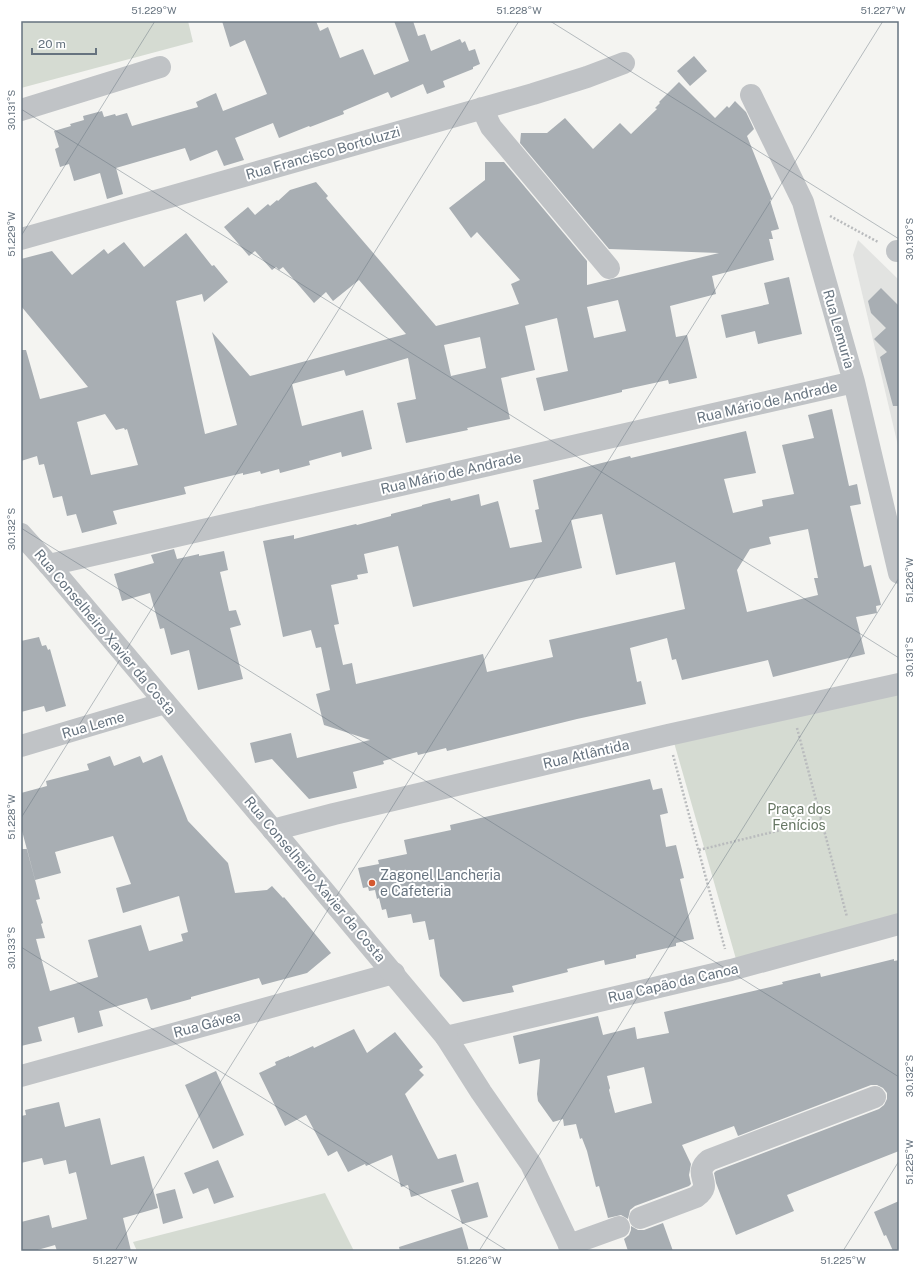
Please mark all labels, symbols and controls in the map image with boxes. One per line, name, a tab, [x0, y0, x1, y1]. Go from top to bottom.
text: 51.229°W	[131, 4, 177, 16]
text: 51.228°W	[496, 4, 542, 16]
text: 51.227°W	[860, 4, 906, 16]
scale bar	[32, 30, 96, 56]
text: 20 m	[38, 37, 66, 51]
text: 30.131°S	[5, 90, 17, 130]
street label: Rua Francisco Bortoluzzi	[244, 123, 402, 183]
text: 51.229°W	[5, 211, 17, 257]
text: 30.130°S	[903, 218, 915, 260]
street label: Rua Lemuria	[820, 288, 858, 370]
street label: Rua Mário de Andrade	[695, 378, 839, 426]
street label: Rua Mário de Andrade	[379, 449, 523, 497]
text: 30.132°S	[5, 508, 17, 550]
street label: Rua Conselheiro Xavier da Costa	[31, 546, 179, 718]
text: 51.226°W	[903, 557, 915, 603]
text: 30.131°S	[903, 637, 915, 677]
street label: Rua Leme	[60, 708, 126, 742]
street label: Rua Atlântida	[541, 736, 631, 772]
street label: Rua Conselheiro Xavier da Costa	[241, 793, 389, 965]
text: 51.228°W	[5, 794, 17, 840]
park label: Praça dos Fenícios	[767, 801, 831, 833]
place label: Zagonel Lancheria e Cafeteria	[380, 867, 501, 899]
marker: Zagonel Lancheria e Cafeteria	[367, 878, 377, 888]
text: 30.133°S	[5, 926, 17, 969]
street label: Rua Capão da Canoa	[606, 960, 740, 1006]
street label: Rua Gávea	[172, 1007, 242, 1041]
text: 30.132°S	[903, 1055, 915, 1097]
text: 51.225°W	[903, 1139, 915, 1185]
text: 51.227°W	[92, 1254, 138, 1266]
text: 51.226°W	[456, 1254, 502, 1266]
text: 51.225°W	[820, 1254, 866, 1266]

